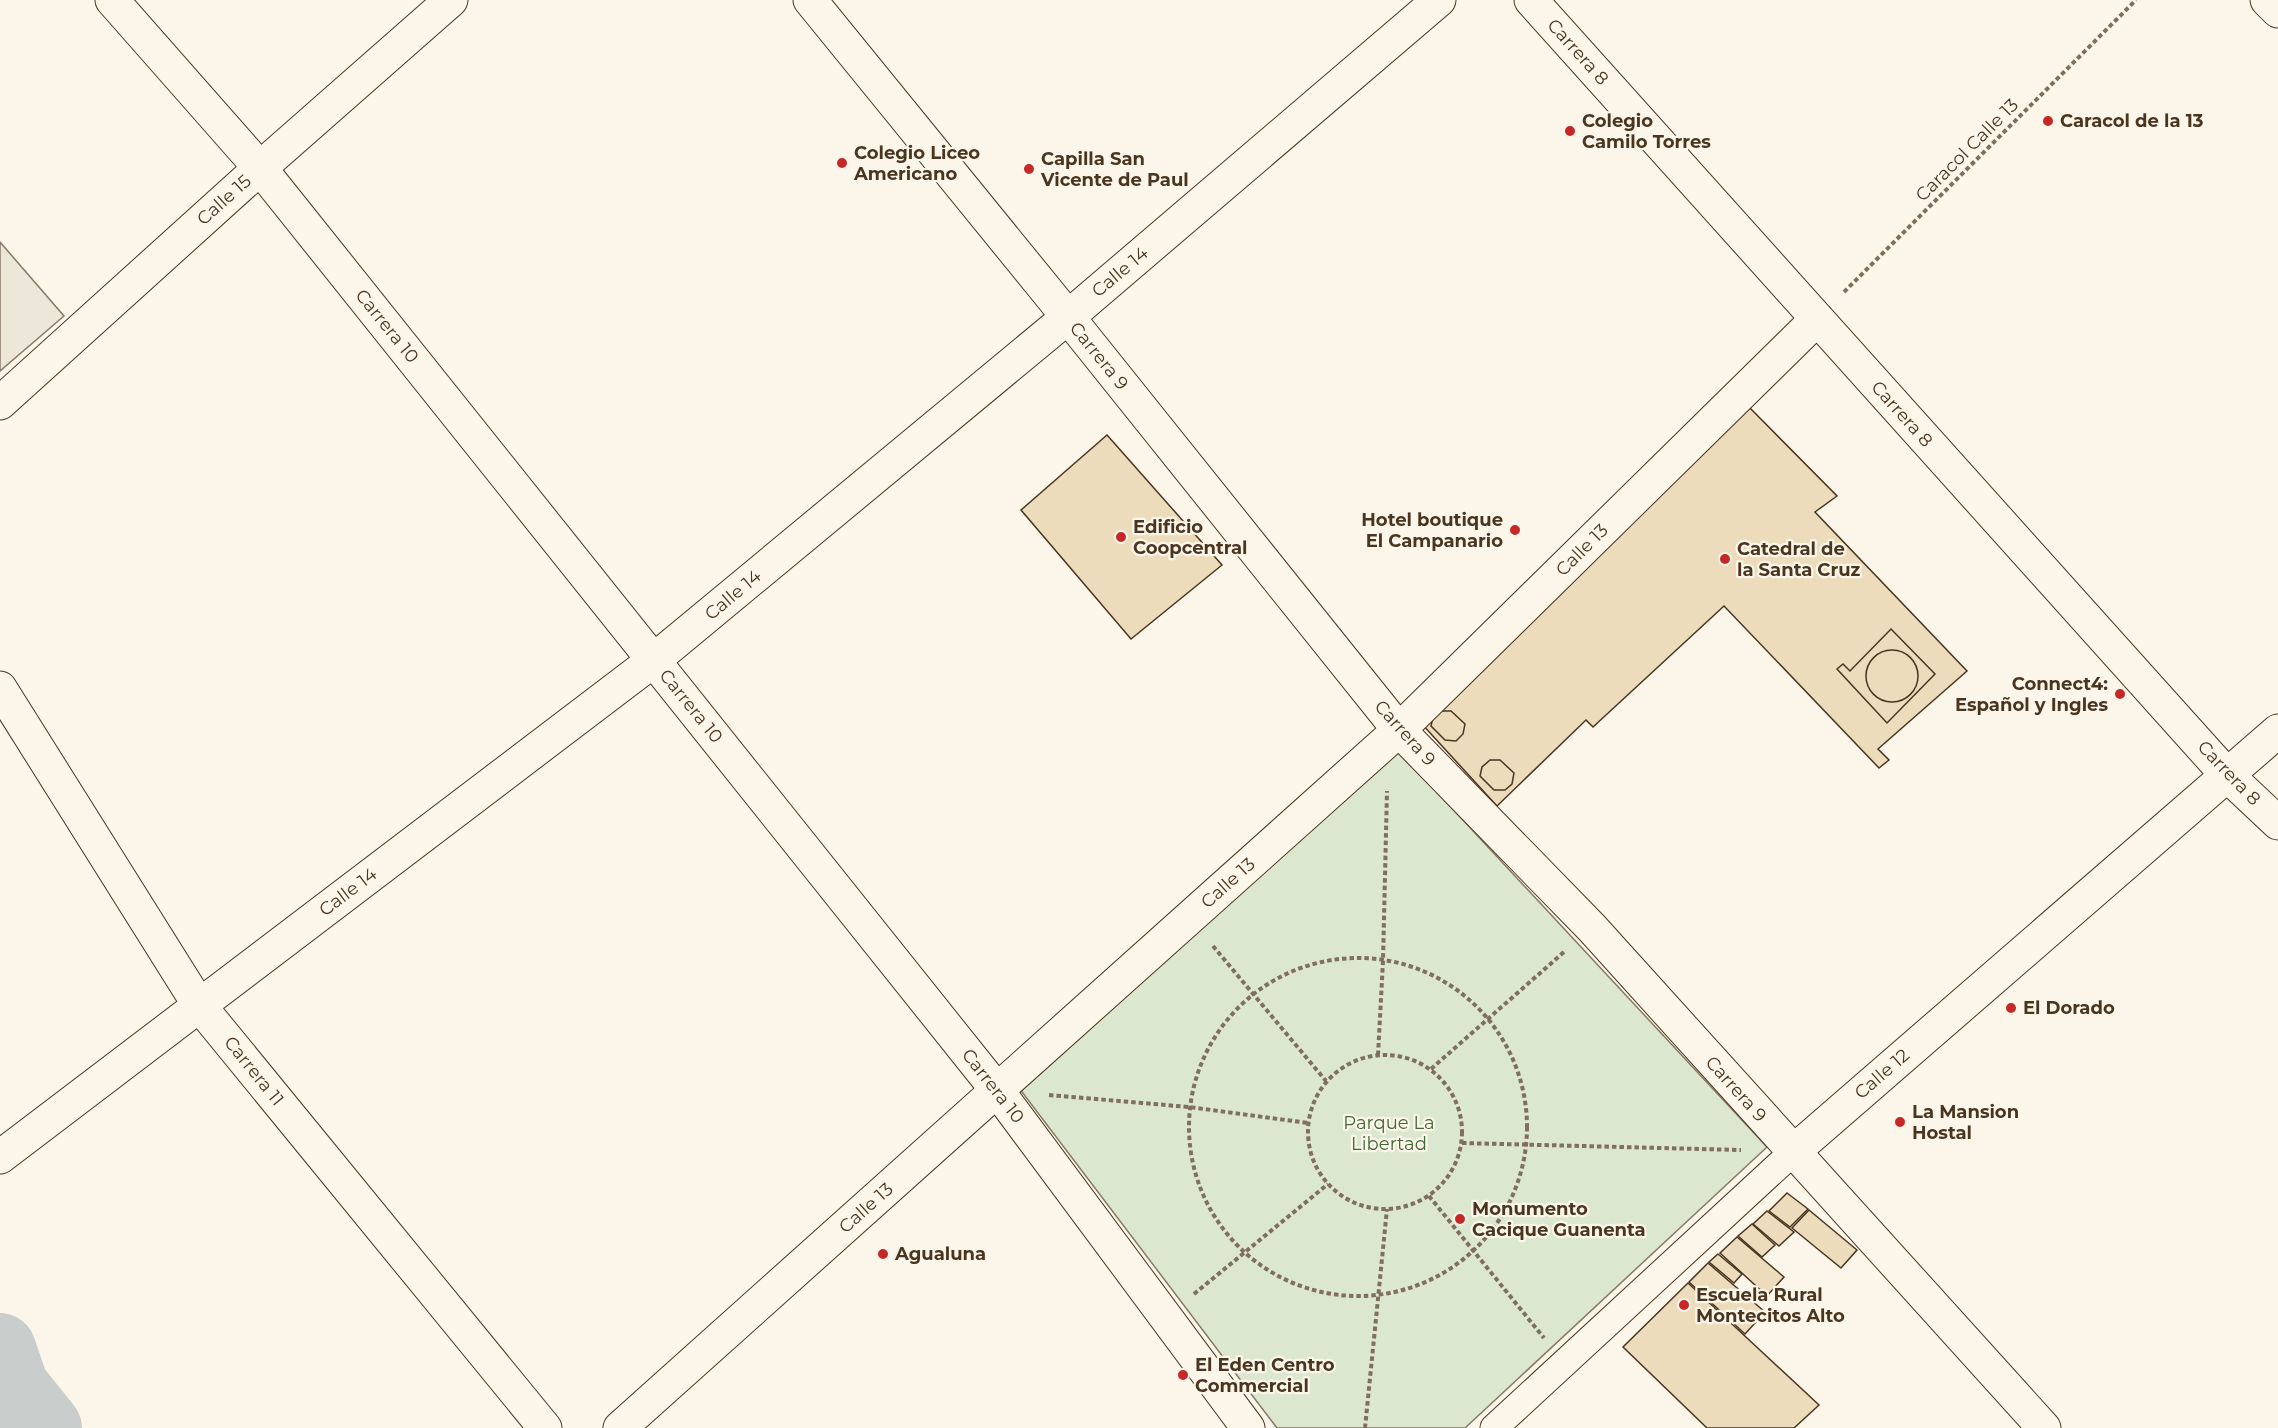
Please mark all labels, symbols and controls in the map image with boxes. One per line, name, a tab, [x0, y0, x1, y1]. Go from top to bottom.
street label: Carrera 8	[1543, 14, 1613, 90]
street label: Caracol Calle 13	[1911, 94, 2023, 206]
place label: Colegio Camilo Torres	[1582, 110, 1711, 153]
place label: Caracol de la 13	[2060, 110, 2204, 132]
marker: Caracol de la 13	[2041, 114, 2055, 128]
marker: Colegio Camilo Torres	[1563, 124, 1577, 138]
place label: Colegio Liceo Americano	[853, 142, 980, 185]
place label: Capilla San Vicente de Paul	[1040, 148, 1189, 191]
marker: Colegio Liceo Americano	[835, 156, 849, 170]
marker: Capilla San Vicente de Paul	[1022, 162, 1036, 176]
street label: Calle 15	[192, 170, 256, 230]
street label: Calle 14	[1087, 242, 1153, 302]
street label: Carrera 10	[351, 285, 423, 367]
street label: Carrera 9	[1065, 318, 1133, 394]
street label: Carrera 8	[1867, 376, 1937, 452]
place label: Hotel boutique El Campanario	[1361, 509, 1503, 552]
place label: Edificio Coopcentral	[1133, 516, 1247, 559]
street label: Calle 13	[1551, 519, 1613, 581]
marker: Hotel boutique El Campanario	[1508, 523, 1522, 537]
marker: Edificio Coopcentral	[1114, 530, 1128, 544]
place label: Catedral de la Santa Cruz	[1737, 538, 1861, 581]
marker: Catedral de la Santa Cruz	[1718, 552, 1732, 566]
street label: Calle 14	[700, 565, 766, 625]
street label: Carrera 10	[655, 665, 727, 747]
place label: Connect4: Español y Ingles	[1955, 673, 2108, 716]
marker: Connect4: Español y Ingles	[2113, 687, 2127, 701]
street label: Carrera 9	[1370, 696, 1440, 770]
street label: Carrera 8	[2193, 736, 2265, 810]
street label: Calle 13	[1196, 853, 1260, 913]
street label: Calle 14	[315, 863, 381, 921]
place label: El Dorado	[2023, 997, 2115, 1019]
marker: El Dorado	[2004, 1001, 2018, 1015]
street label: Carrera 11	[219, 1032, 289, 1110]
street label: Carrera 10	[957, 1044, 1029, 1128]
street label: Calle 12	[1850, 1044, 1914, 1104]
street label: Carrera 9	[1701, 1052, 1771, 1126]
place label: La Mansion Hostal	[1912, 1101, 2019, 1144]
park label: Parque La Libertad	[1343, 1112, 1435, 1155]
marker: La Mansion Hostal	[1893, 1115, 1907, 1129]
street label: Calle 13	[834, 1178, 898, 1238]
place label: Monumento Cacique Guanenta	[1472, 1198, 1646, 1241]
marker: Monumento Cacique Guanenta	[1453, 1212, 1467, 1226]
place label: Agualuna	[894, 1243, 986, 1265]
marker: Agualuna	[876, 1247, 890, 1261]
place label: Escuela Rural Montecitos Alto	[1696, 1284, 1845, 1327]
marker: Escuela Rural Montecitos Alto	[1677, 1298, 1691, 1312]
place label: El Eden Centro Commercial	[1195, 1354, 1335, 1397]
marker: El Eden Centro Commercial	[1176, 1368, 1190, 1382]

